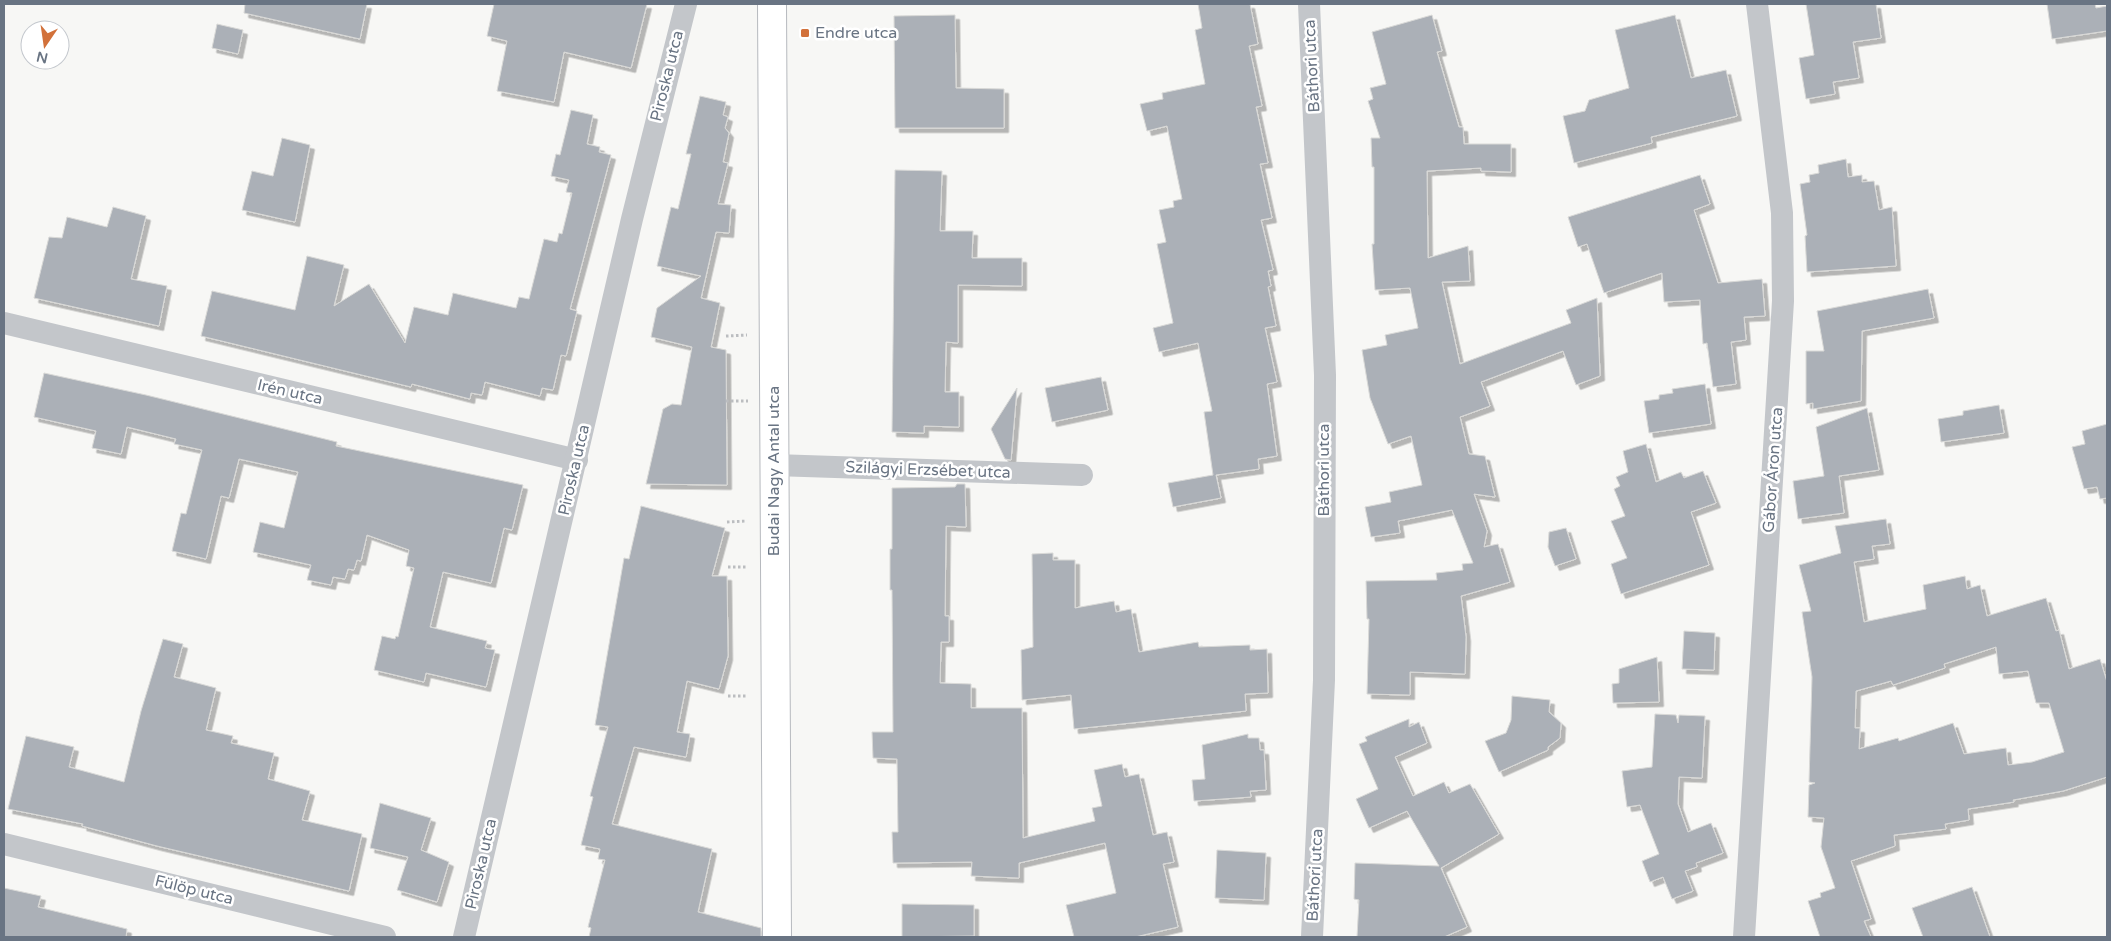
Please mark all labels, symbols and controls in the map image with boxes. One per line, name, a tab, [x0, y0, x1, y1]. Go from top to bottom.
street label: Báthori utca	[1300, 19, 1324, 113]
north arrow	[20, 20, 70, 70]
place label: Endre utca	[815, 23, 897, 43]
marker: Endre utca	[799, 27, 811, 39]
street label: Piroska utca	[646, 29, 688, 123]
text: N	[35, 48, 50, 67]
street label: Irén utca	[255, 375, 325, 409]
street label: Budai Nagy Antal utca	[764, 386, 784, 556]
street label: Gábor Áron utca	[1759, 407, 1787, 533]
street label: Piroska utca	[554, 422, 594, 518]
street label: Báthori utca	[1314, 423, 1334, 517]
street label: Szilágyi Erzsébet utca	[845, 457, 1011, 483]
street label: Piroska utca	[461, 816, 501, 912]
street label: Báthori utca	[1303, 828, 1327, 922]
street label: Fülöp utca	[153, 871, 235, 909]

